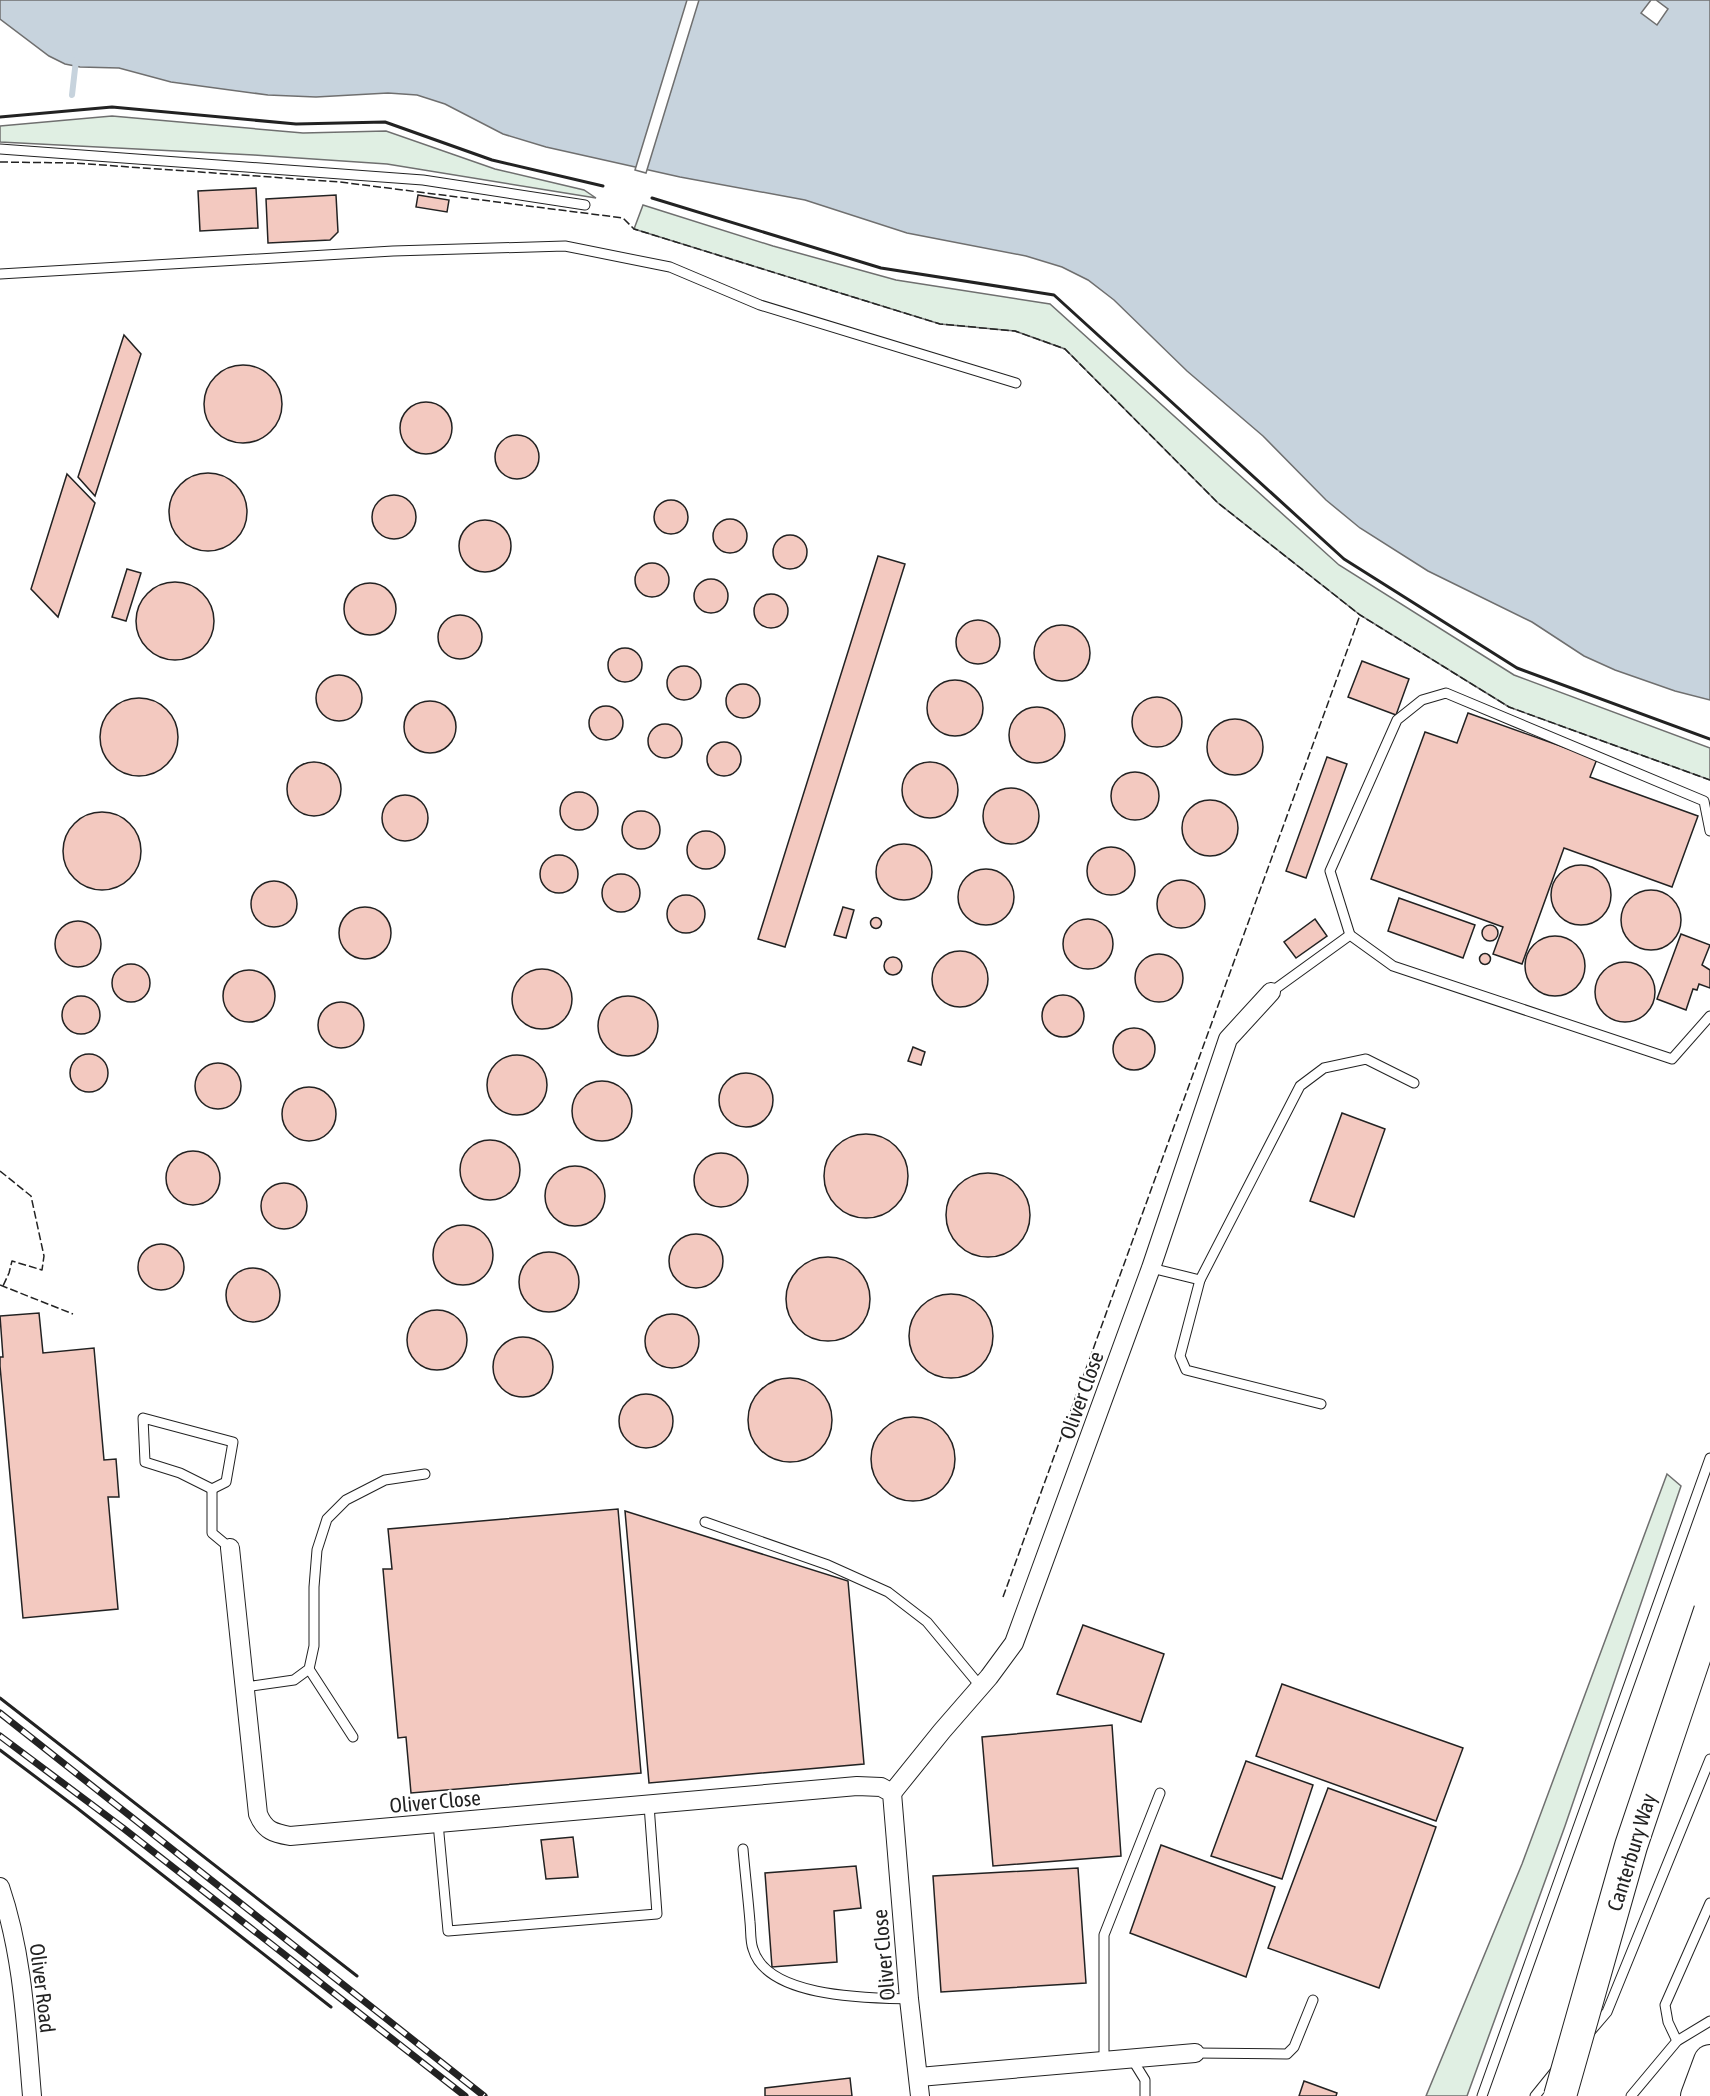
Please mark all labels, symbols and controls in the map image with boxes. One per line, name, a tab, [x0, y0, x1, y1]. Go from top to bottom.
street label: Oliver Close	[1054, 1348, 1108, 1442]
street label: Oliver Close	[388, 1785, 482, 1817]
street label: Canterbury Way	[1602, 1790, 1660, 1914]
street label: Oliver Close	[867, 1908, 899, 2002]
street label: Oliver Road	[26, 1942, 60, 2034]

